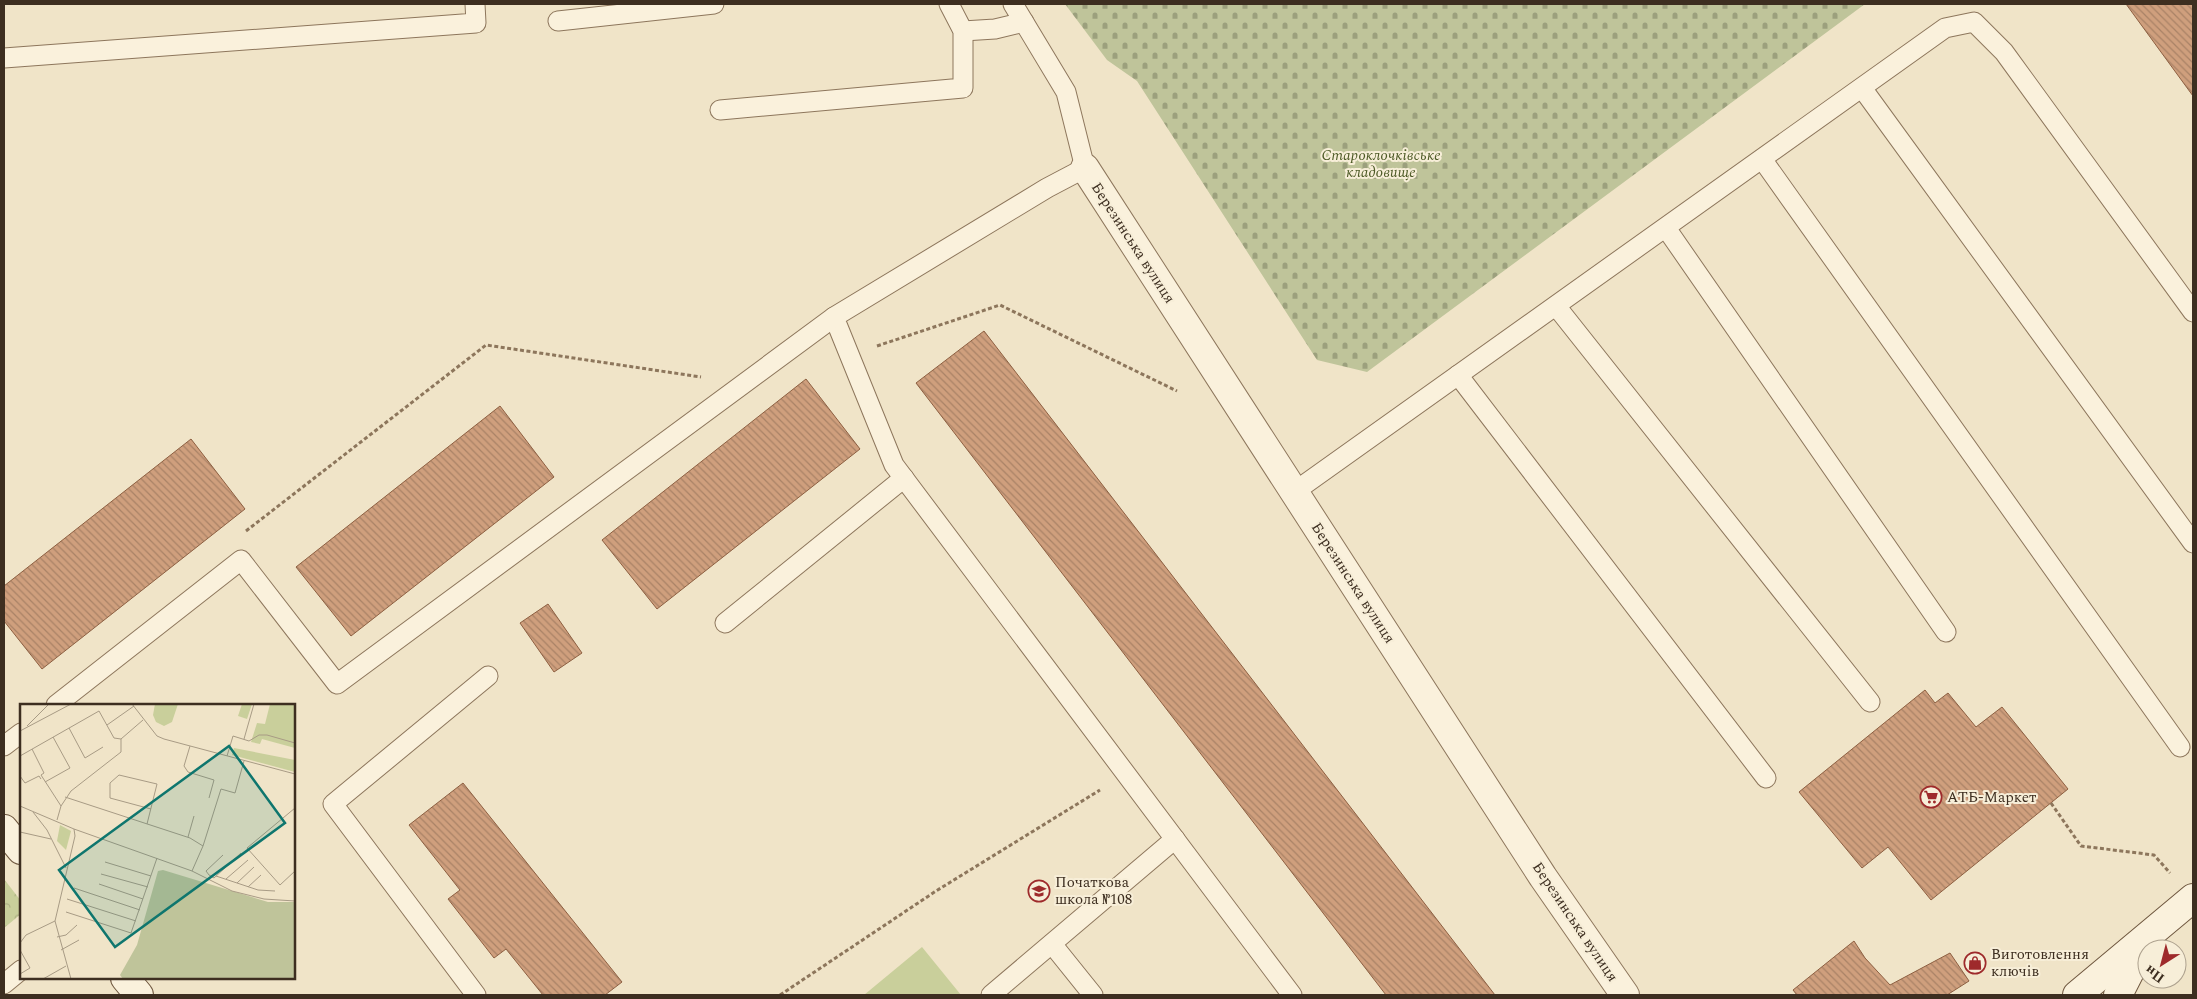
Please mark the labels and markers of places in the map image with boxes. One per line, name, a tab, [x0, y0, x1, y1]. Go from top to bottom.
supermarket icon: АТБ-Маркет	[1919, 785, 1943, 809]
place label: АТБ-Маркет	[1947, 786, 2037, 809]
place label: Початкова школа №108	[1055, 871, 1132, 911]
school or university icon: Початкова школа №108	[1027, 879, 1051, 903]
place label: Виготовлення ключів	[1991, 943, 2089, 983]
shop icon: Виготовлення ключів	[1963, 951, 1987, 975]

